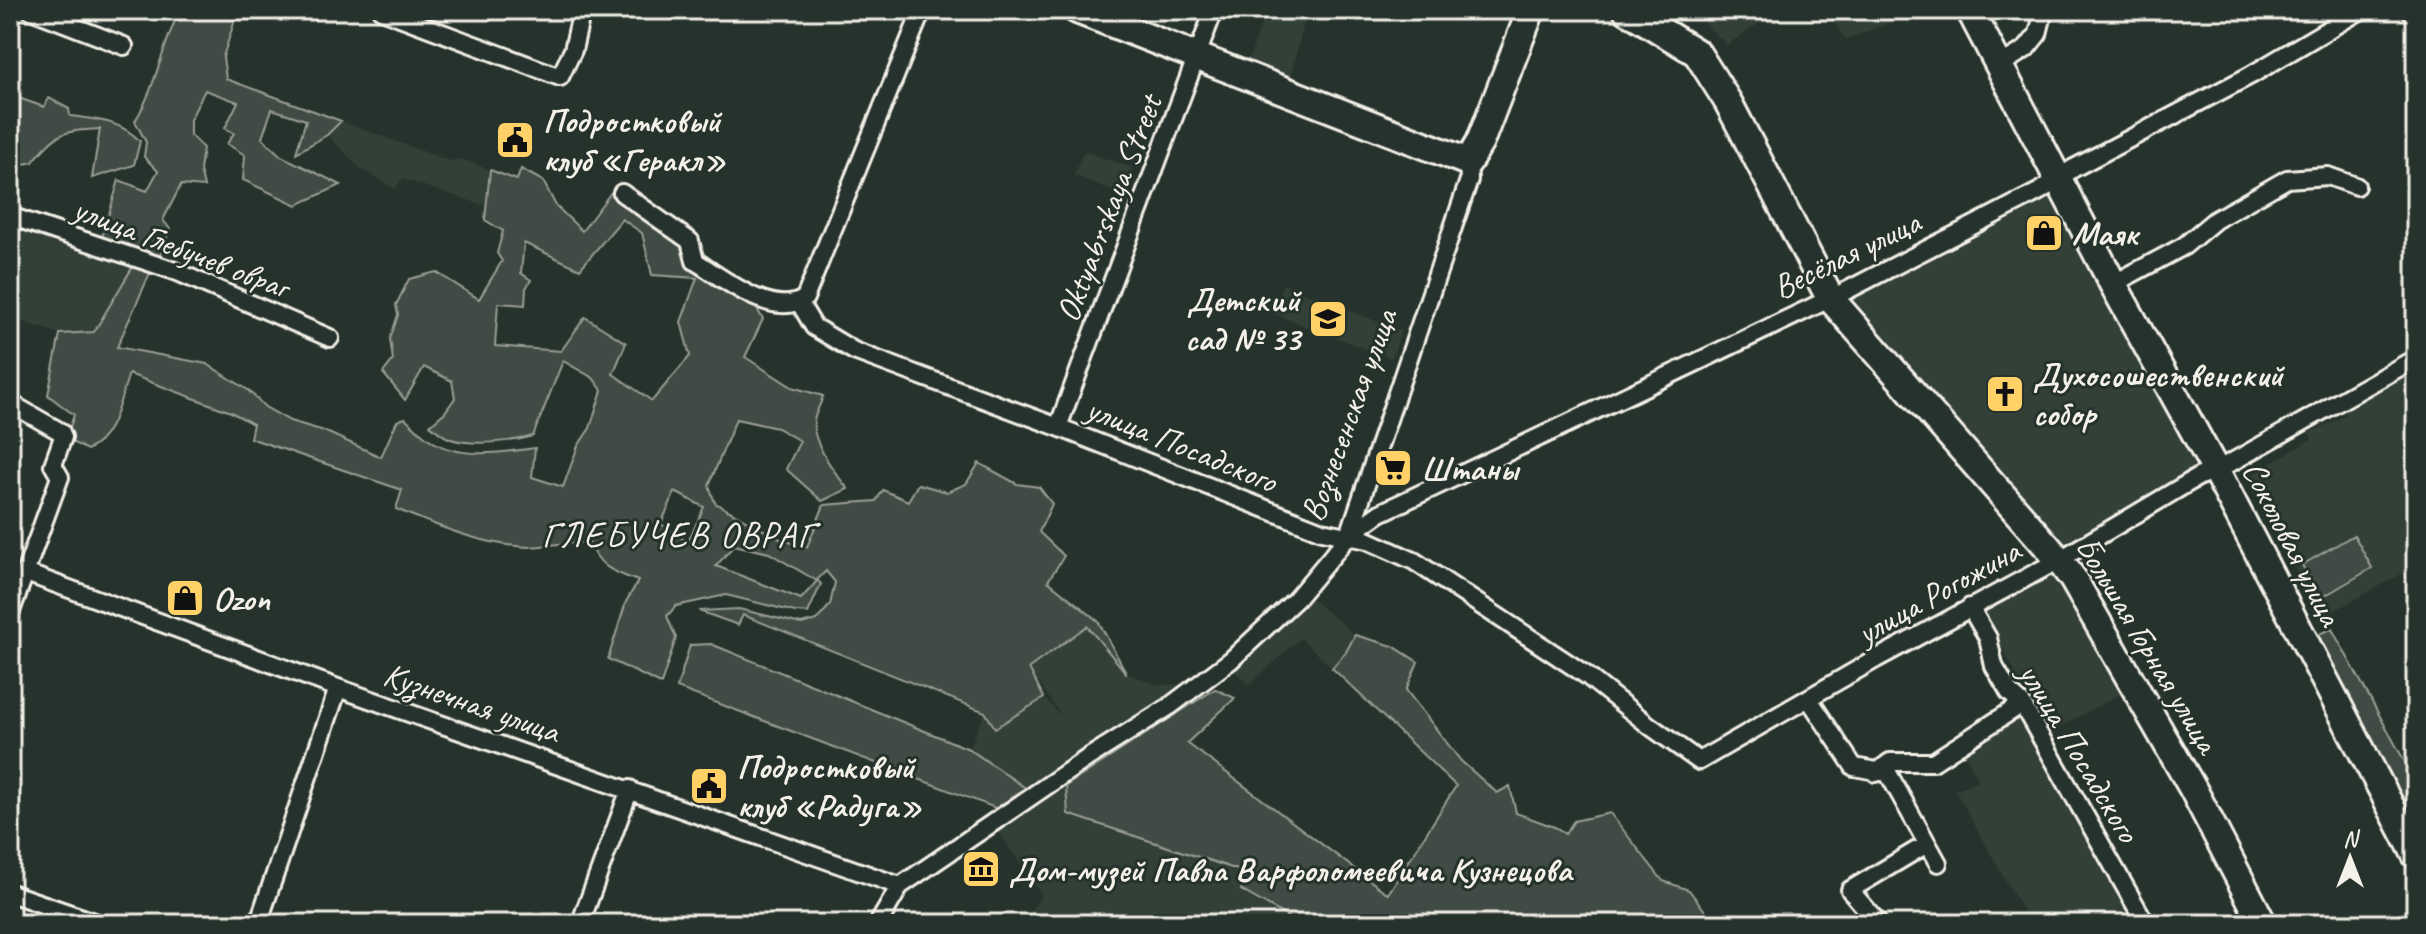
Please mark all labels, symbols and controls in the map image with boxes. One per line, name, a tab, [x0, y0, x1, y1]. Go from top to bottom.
street label: Oktyabrskaya Street	[1046, 85, 1173, 328]
place label: Подростковый клуб «Геракл»	[543, 99, 726, 181]
public building icon: Подростковый клуб «Геракл»	[494, 119, 536, 161]
street label: улица Глебучев овраг	[66, 186, 298, 310]
street label: Весёлая улица	[1765, 199, 1929, 309]
shop icon: Маяк	[2023, 212, 2065, 254]
place label: Маяк	[2072, 212, 2141, 255]
place label: Детский сад № 33	[1185, 278, 1303, 360]
school or university icon: Детский сад № 33	[1307, 298, 1349, 340]
street label: Вознесенская улица	[1290, 301, 1407, 527]
place label: Духосошественский собор	[2033, 353, 2286, 435]
church icon: Духосошественский собор	[1984, 373, 2026, 415]
street label: улица Посадского	[1078, 386, 1285, 503]
supermarket icon: Штаны	[1372, 447, 1414, 489]
place label: Штаны	[1421, 447, 1521, 490]
street label: Соколовая улица	[2233, 454, 2353, 635]
district label: ГЛЕБУЧЕВ ОВРАГ	[542, 512, 822, 558]
street label: улица Рогожина	[1847, 528, 2029, 655]
street label: Большая Горная улица	[2066, 528, 2231, 763]
shop icon: Ozon	[164, 577, 206, 619]
place label: Ozon	[213, 577, 271, 620]
street label: Кузнечная улица	[378, 652, 567, 753]
street label: улица Посадского	[2008, 653, 2151, 851]
place label: Подростковый клуб «Радуга»	[737, 745, 922, 827]
public building icon: Подростковый клуб «Радуга»	[688, 765, 730, 807]
north arrow	[2310, 818, 2390, 898]
text: N	[2343, 825, 2360, 853]
museum icon: Дом-музей Павла Варфоломеевича Кузнецова	[960, 848, 1002, 890]
place label: Дом-музей Павла Варфоломеевича Кузнецова	[1009, 848, 1574, 892]

